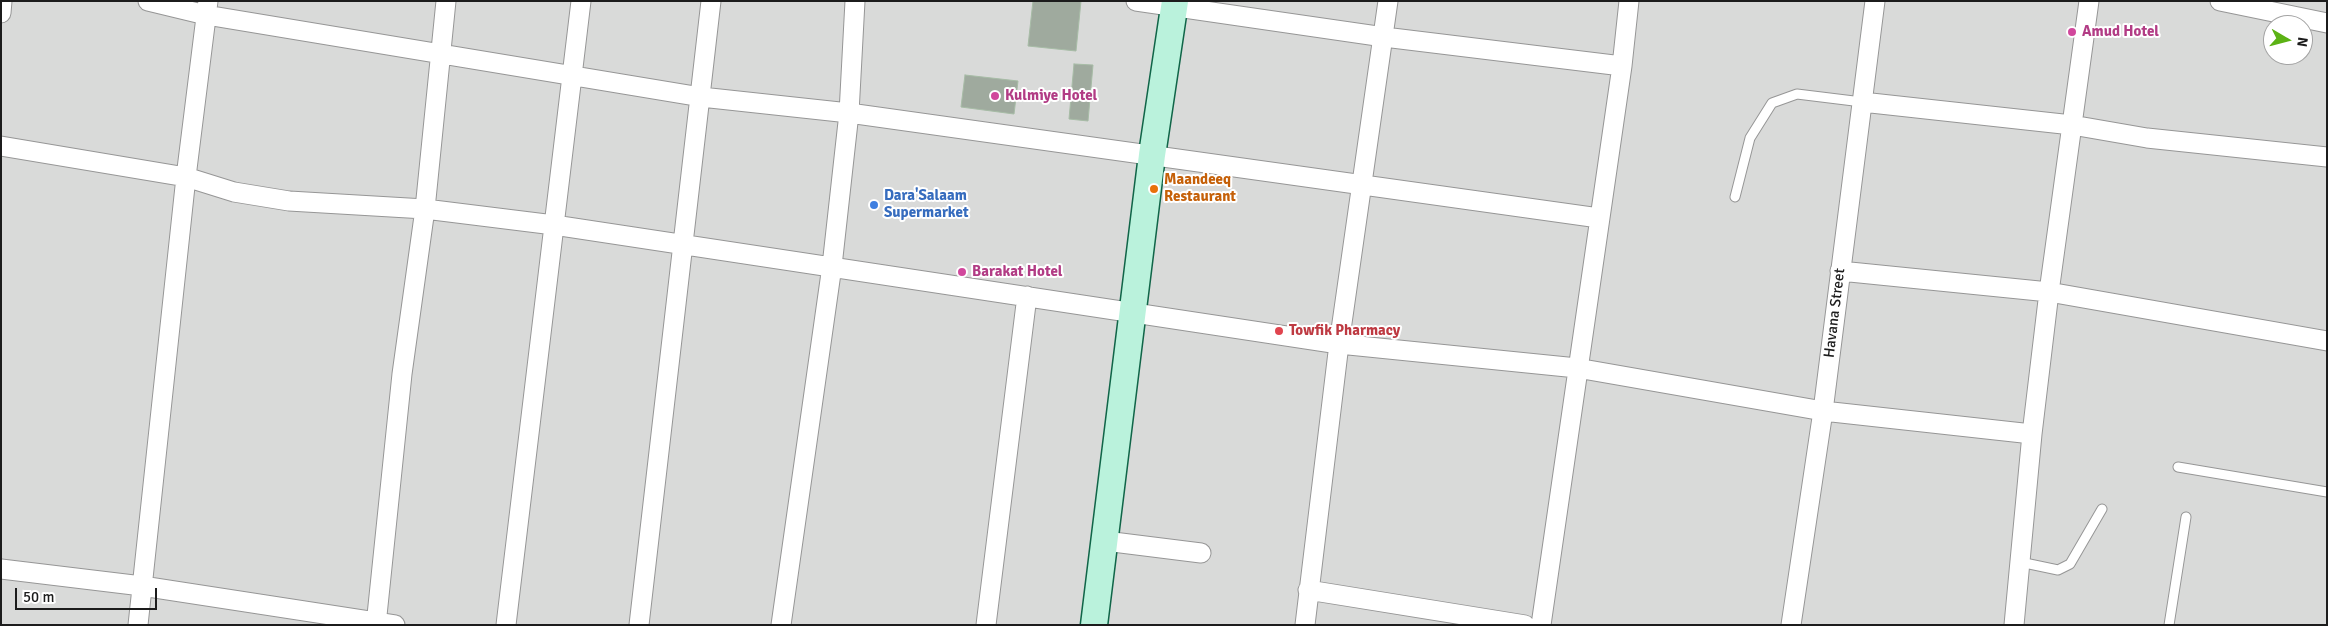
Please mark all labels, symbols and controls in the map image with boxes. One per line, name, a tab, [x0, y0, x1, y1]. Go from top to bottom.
north arrow	[2263, 15, 2313, 65]
place label: Amud Hotel	[2082, 23, 2159, 41]
marker: Amud Hotel	[2066, 26, 2078, 38]
text: N	[2293, 36, 2311, 48]
place label: Kulmiye Hotel	[1005, 87, 1097, 105]
marker: Kulmiye Hotel	[989, 90, 1001, 102]
place label: Maandeeq Restaurant	[1164, 171, 1236, 206]
marker: Maandeeq Restaurant	[1148, 183, 1160, 195]
place label: Dara'Salaam Supermarket	[884, 187, 969, 222]
marker: Dara'Salaam Supermarket	[868, 199, 880, 211]
place label: Barakat Hotel	[972, 263, 1063, 281]
marker: Barakat Hotel	[956, 266, 968, 278]
street label: Havana Street	[1821, 267, 1849, 359]
place label: Towfik Pharmacy	[1289, 322, 1400, 340]
marker: Towfik Pharmacy	[1273, 325, 1285, 337]
scale bar	[18, 578, 160, 610]
text: 50 m	[23, 588, 54, 606]

